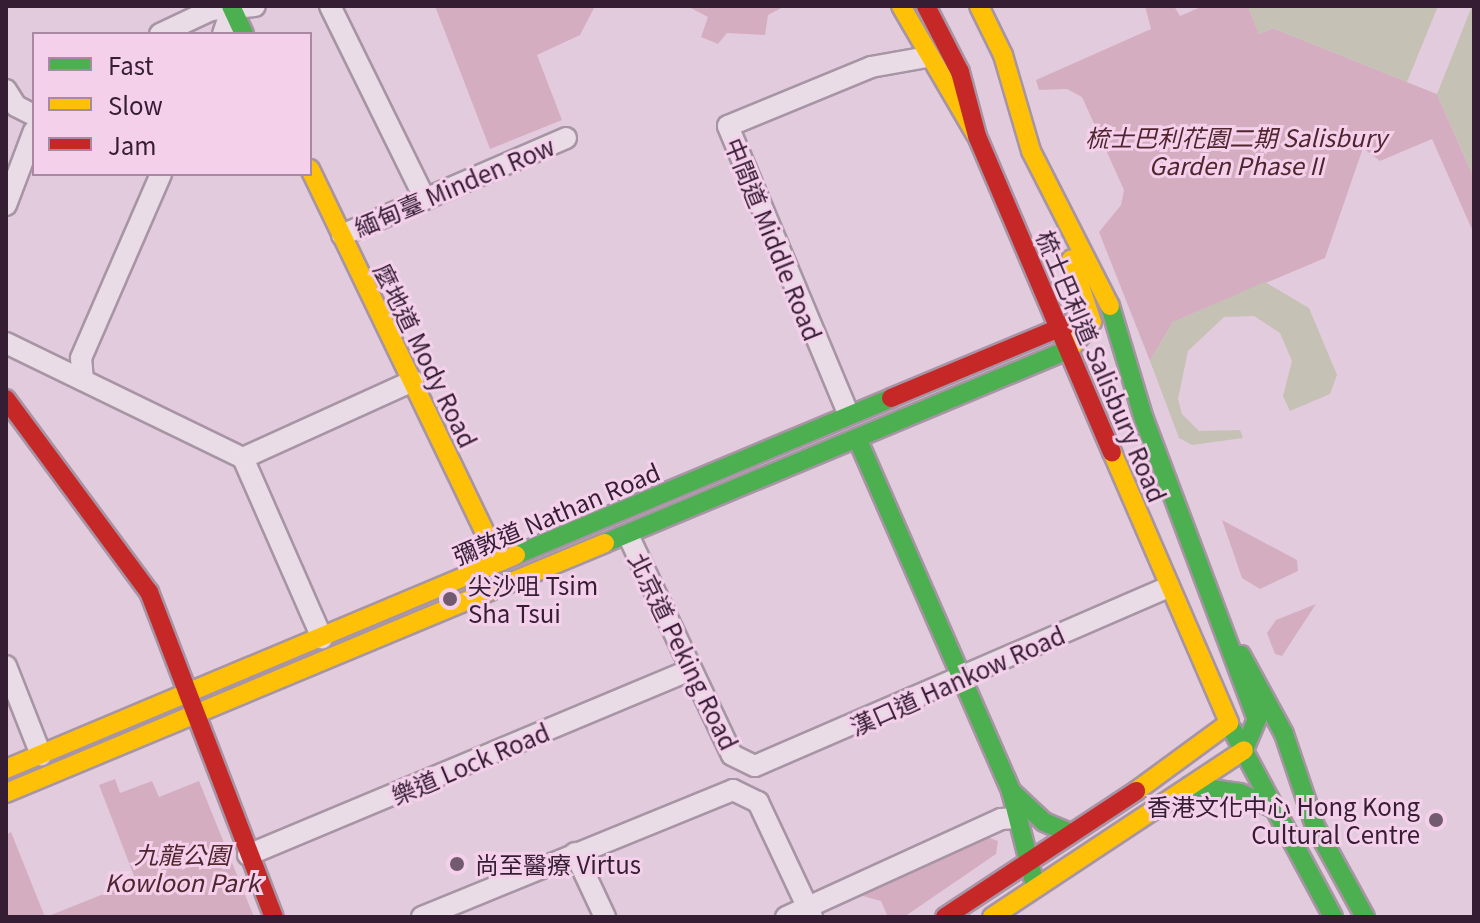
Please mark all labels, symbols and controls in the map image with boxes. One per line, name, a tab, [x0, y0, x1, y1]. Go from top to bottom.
legend	[32, 32, 312, 176]
text: Fast	[108, 47, 153, 82]
text: Slow	[108, 87, 163, 122]
park label: 梳士巴利花園二期 Salisbury Garden Phase II	[1085, 123, 1387, 179]
text: Jam	[108, 127, 157, 162]
street label: 緬甸臺 Minden Row	[350, 131, 558, 241]
street label: 中間道 Middle Road	[720, 133, 828, 345]
street label: 梳士巴利道 Salisbury Road	[1032, 226, 1172, 506]
street label: 麼地道 Mody Road	[369, 258, 483, 452]
street label: 彌敦道 Nathan Road	[448, 456, 664, 570]
street label: 北京道 Peking Road	[624, 548, 744, 754]
place label: 尖沙咀 Tsim Sha Tsui	[468, 571, 598, 627]
marker: 尖沙咀 Tsim Sha Tsui	[439, 588, 461, 610]
street label: 漢口道 Hankow Road	[845, 620, 1069, 740]
street label: 樂道 Lock Road	[387, 717, 553, 809]
place label: 香港文化中心 Hong Kong Cultural Centre	[1147, 792, 1420, 848]
marker: 香港文化中心 Hong Kong Cultural Centre	[1427, 811, 1445, 829]
park label: 九龍公園 Kowloon Park	[105, 840, 259, 896]
place label: 尚至醫療 Virtus	[475, 850, 641, 878]
marker: 尚至醫療 Virtus	[446, 853, 468, 875]

